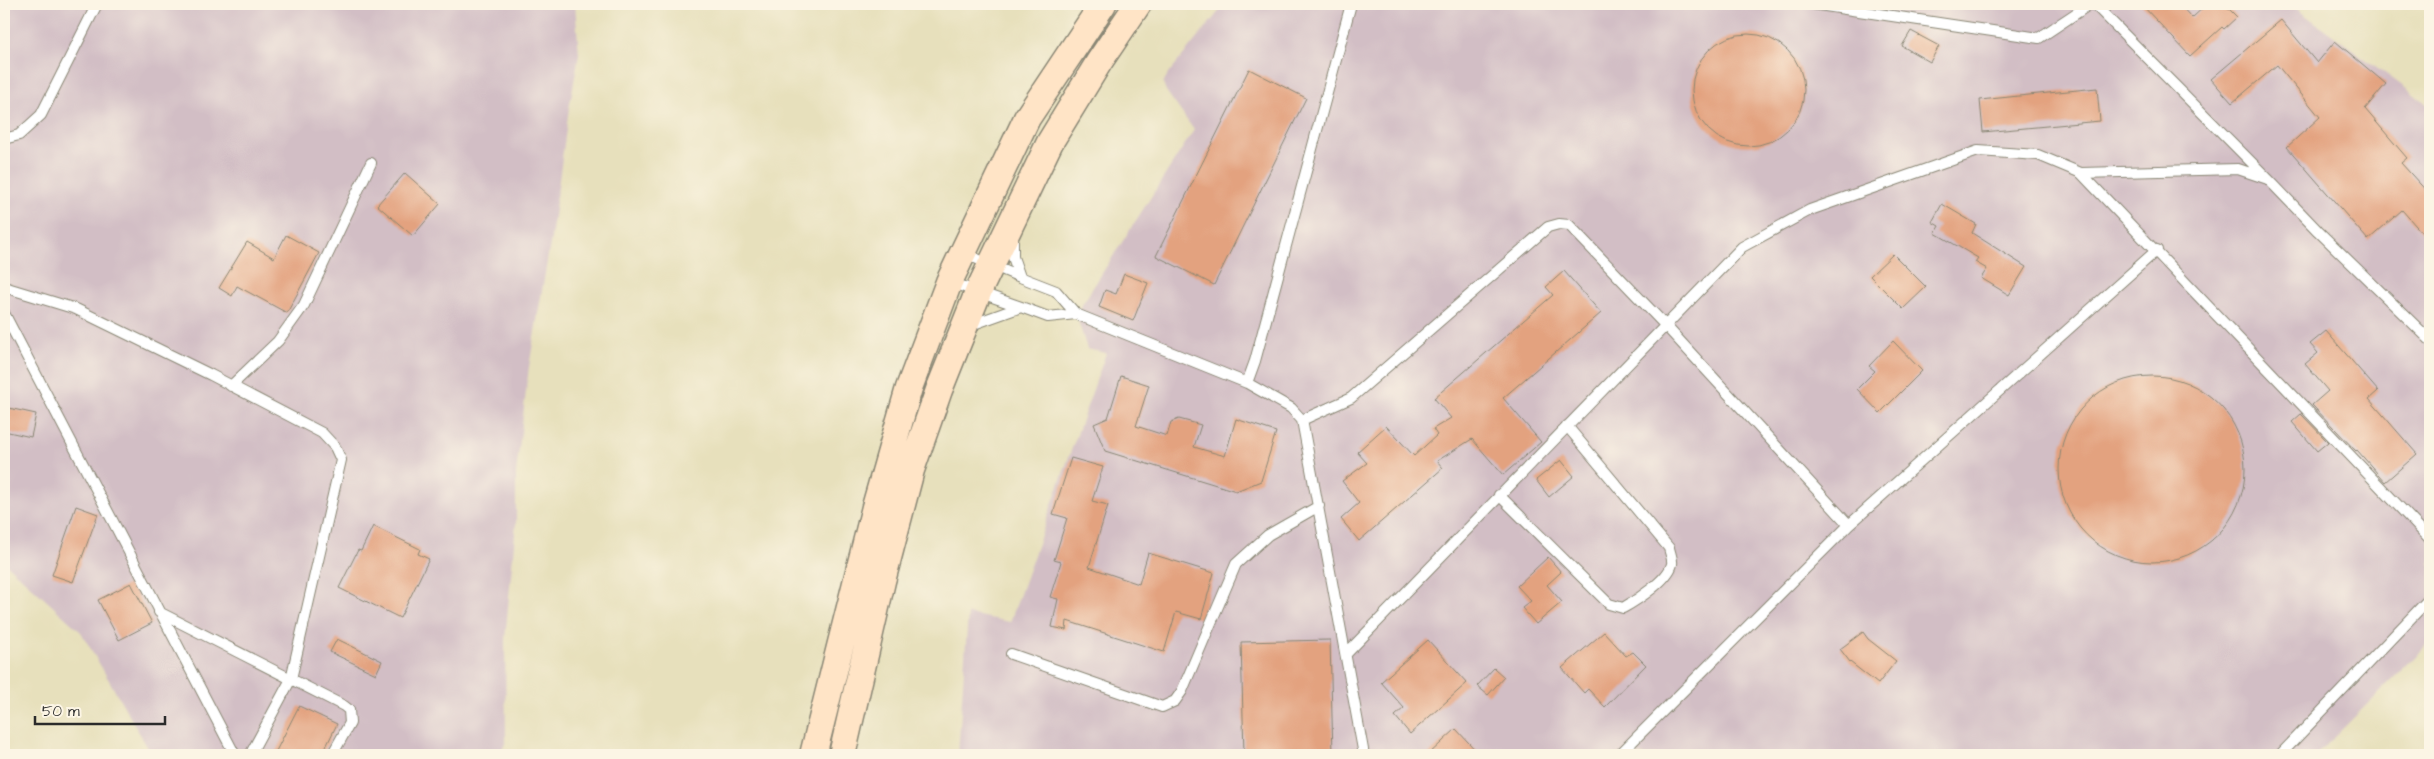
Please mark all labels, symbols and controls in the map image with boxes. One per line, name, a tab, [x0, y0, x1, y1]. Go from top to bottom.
scale bar	[35, 694, 165, 726]
text: 50 m	[42, 701, 80, 722]

